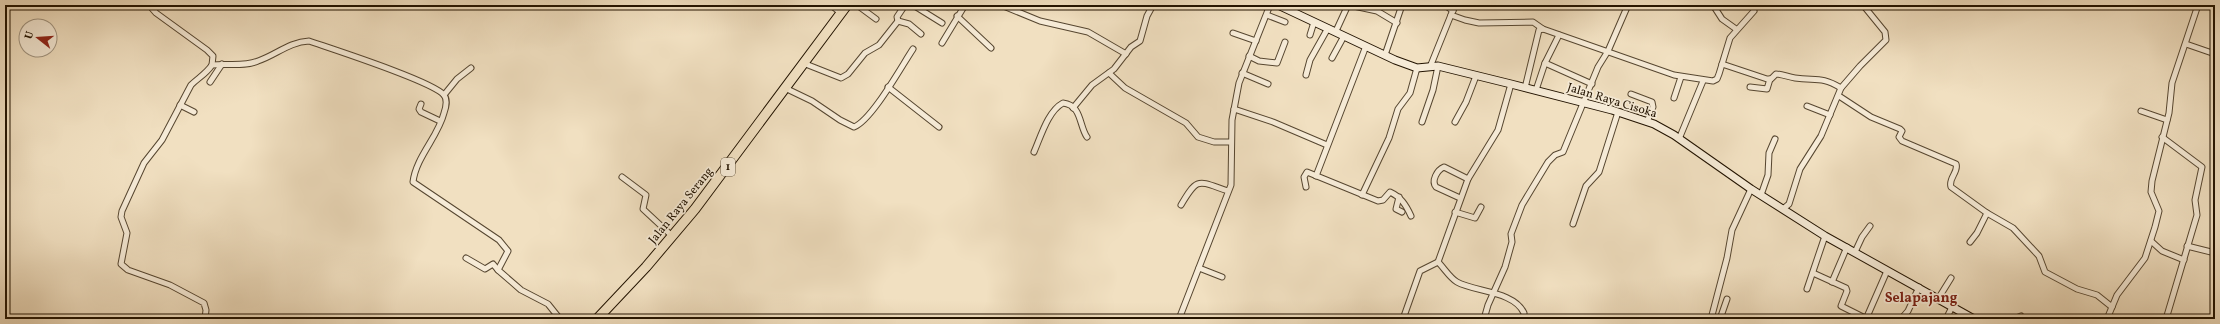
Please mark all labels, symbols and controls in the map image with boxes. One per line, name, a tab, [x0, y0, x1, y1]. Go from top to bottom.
north arrow	[18, 18, 58, 58]
text: U	[22, 29, 38, 41]
street label: Jalan Raya Cisoka	[1565, 80, 1659, 122]
road number: 1	[721, 158, 735, 176]
street label: Jalan Raya Serang	[645, 164, 717, 248]
district label: Selapajang	[1885, 289, 1958, 308]

